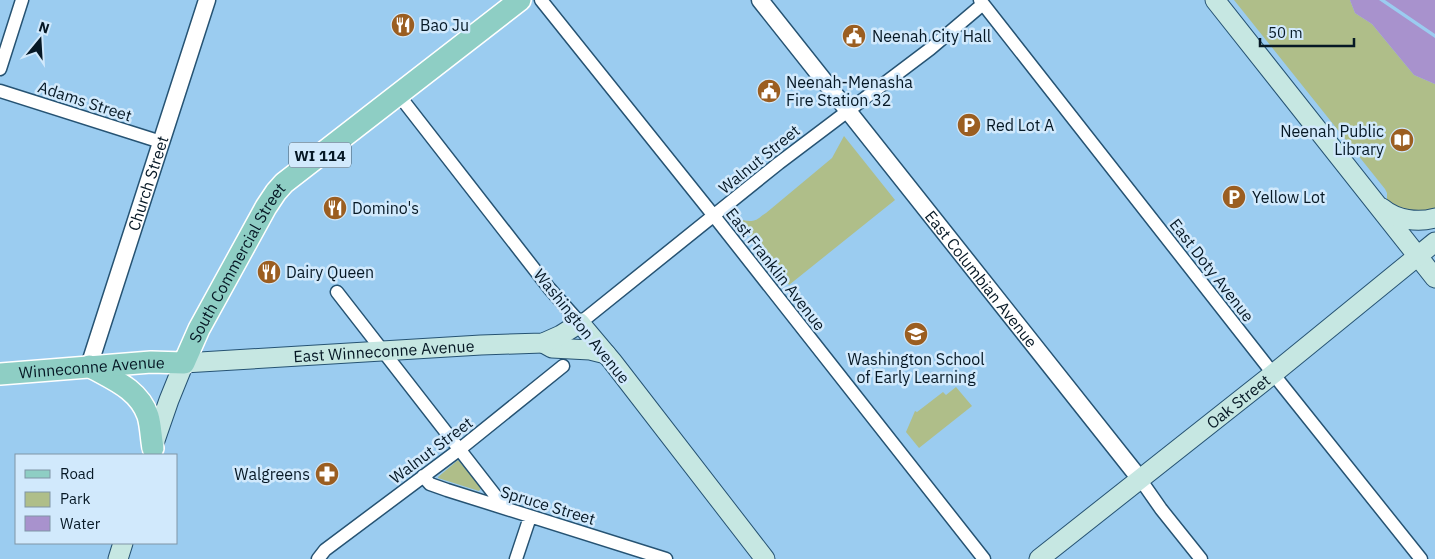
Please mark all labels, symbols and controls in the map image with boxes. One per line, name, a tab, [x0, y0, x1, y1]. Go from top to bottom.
restaurant icon: Bao Ju	[390, 12, 416, 38]
north arrow	[15, 15, 65, 65]
place label: Bao Ju	[420, 15, 469, 35]
scale bar	[1260, 15, 1354, 47]
text: N	[36, 18, 52, 38]
public building icon: Neenah City Hall	[841, 23, 867, 49]
text: 50 m	[1268, 23, 1303, 42]
place label: Neenah City Hall	[872, 26, 991, 46]
place label: Neenah-Menasha Fire Station 32	[786, 72, 913, 110]
street label: Adams Street	[36, 76, 134, 126]
public building icon: Neenah-Menasha Fire Station 32	[756, 78, 782, 104]
parking icon: Red Lot A	[956, 112, 982, 138]
place label: Red Lot A	[986, 115, 1054, 135]
street label: Walnut Street	[714, 120, 804, 198]
place label: Neenah Public Library	[1280, 121, 1384, 159]
library icon: Neenah Public Library	[1389, 127, 1415, 153]
street label: Church Street	[123, 133, 173, 233]
road number: WI 114	[289, 142, 351, 168]
street label: South Commercial Street	[184, 179, 290, 346]
parking icon: Yellow Lot	[1221, 184, 1247, 210]
place label: Yellow Lot	[1252, 187, 1325, 207]
restaurant icon: Domino's	[322, 195, 348, 221]
place label: Domino's	[352, 198, 419, 218]
street label: East Franklin Avenue	[722, 204, 830, 334]
street label: East Columbian Avenue	[921, 206, 1042, 352]
street label: East Doty Avenue	[1166, 214, 1259, 326]
restaurant icon: Dairy Queen	[256, 259, 282, 285]
place label: Dairy Queen	[286, 262, 374, 282]
street label: Washington Avenue	[530, 265, 635, 388]
school or university icon: Washington School of Early Learning	[903, 321, 929, 347]
street label: East Winneconne Avenue	[293, 335, 475, 366]
place label: Washington School of Early Learning	[847, 349, 985, 387]
street label: Winneconne Avenue	[18, 352, 165, 382]
street label: Oak Street	[1202, 370, 1274, 433]
street label: Walnut Street	[386, 412, 476, 488]
legend	[15, 454, 178, 544]
pharmacy icon: Walgreens	[314, 461, 340, 487]
text: Road	[60, 464, 95, 483]
place label: Walgreens	[234, 464, 310, 484]
street label: Spruce Street	[498, 481, 598, 529]
text: Park	[60, 489, 90, 508]
text: Water	[60, 514, 101, 533]

